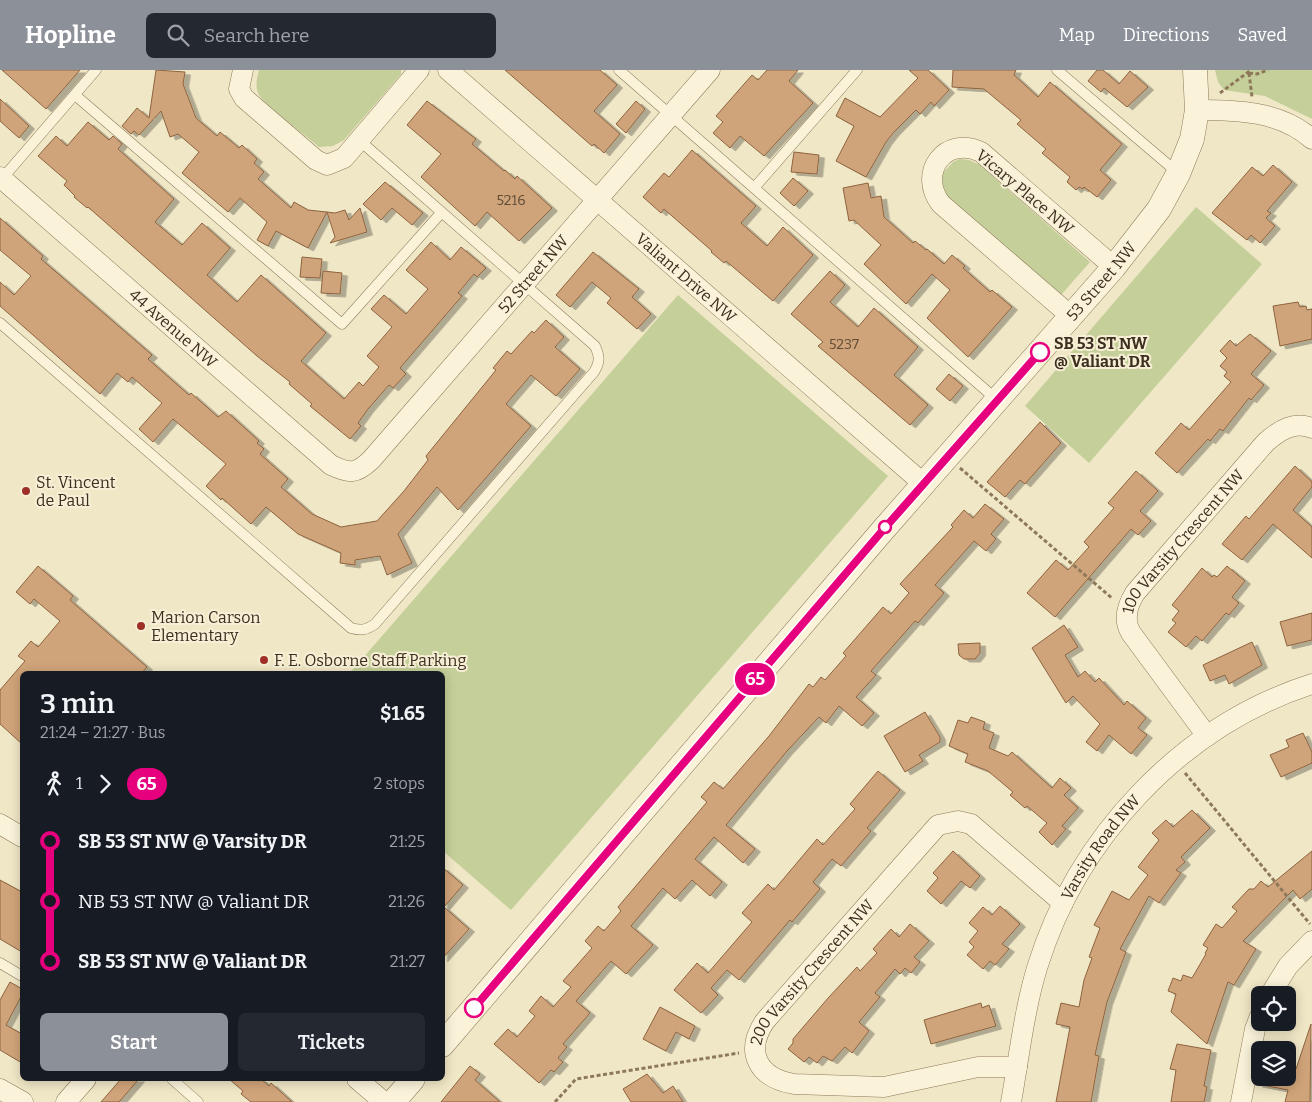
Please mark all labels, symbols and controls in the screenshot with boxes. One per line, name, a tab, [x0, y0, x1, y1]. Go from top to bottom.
search box	[146, 13, 496, 58]
text: Hopline	[25, 21, 116, 49]
icon: search	[164, 21, 192, 49]
text: Search here	[204, 24, 309, 47]
text: Map	[1059, 24, 1095, 46]
text: Directions	[1123, 24, 1210, 46]
text: Saved	[1238, 24, 1287, 46]
street label: Vicary Place NW	[972, 146, 1078, 239]
house number: 5216	[497, 192, 525, 209]
street label: Valiant Drive NW	[632, 229, 741, 327]
street label: 52 Street NW	[494, 230, 572, 317]
street label: 53 Street NW	[1062, 237, 1140, 324]
street label: 44 Avenue NW	[126, 285, 222, 372]
place label: SB 53 ST NW @ Valiant DR	[1054, 334, 1151, 371]
house number: 5237	[829, 336, 859, 353]
marker: SB 53 ST NW @ Valiant DR	[1030, 342, 1050, 362]
street label: 100 Varsity Crescent NW	[1118, 465, 1248, 615]
place label: St. Vincent de Paul	[36, 473, 116, 510]
marker: St. Vincent de Paul	[20, 485, 32, 497]
unlabelled marker	[878, 520, 892, 534]
place label: Marion Carson Elementary	[151, 608, 260, 645]
marker: Marion Carson Elementary	[135, 620, 147, 632]
place label: F. E. Osborne Staff Parking	[274, 651, 466, 670]
marker: F. E. Osborne Staff Parking	[258, 654, 270, 666]
line badge: 65	[732, 663, 778, 695]
text: 65	[745, 668, 765, 690]
text: 3 min	[40, 687, 115, 720]
text: $1.65	[380, 702, 425, 725]
text: 21:24 – 21:27 · Bus	[40, 723, 165, 742]
icon: walk	[40, 770, 68, 798]
icon: forward	[91, 770, 119, 798]
text: 65	[137, 773, 157, 795]
text: 1	[76, 774, 83, 793]
text: 2 stops	[373, 774, 425, 793]
street label: Varsity Road NW	[1057, 790, 1144, 903]
text: SB 53 ST NW @ Varsity DR	[78, 830, 307, 853]
text: 21:25	[389, 832, 425, 851]
text: NB 53 ST NW @ Valiant DR	[78, 890, 309, 913]
text: 21:26	[388, 892, 425, 911]
street label: 200 Varsity Crescent NW	[746, 895, 878, 1047]
text: SB 53 ST NW @ Valiant DR	[78, 950, 307, 973]
text: 21:27	[390, 952, 425, 971]
map controls	[1251, 986, 1296, 1086]
button: locate	[1251, 986, 1296, 1031]
unlabelled marker	[464, 998, 484, 1018]
button: Start	[40, 1013, 228, 1071]
button: Tickets	[238, 1013, 425, 1071]
button: layers	[1251, 1041, 1296, 1086]

